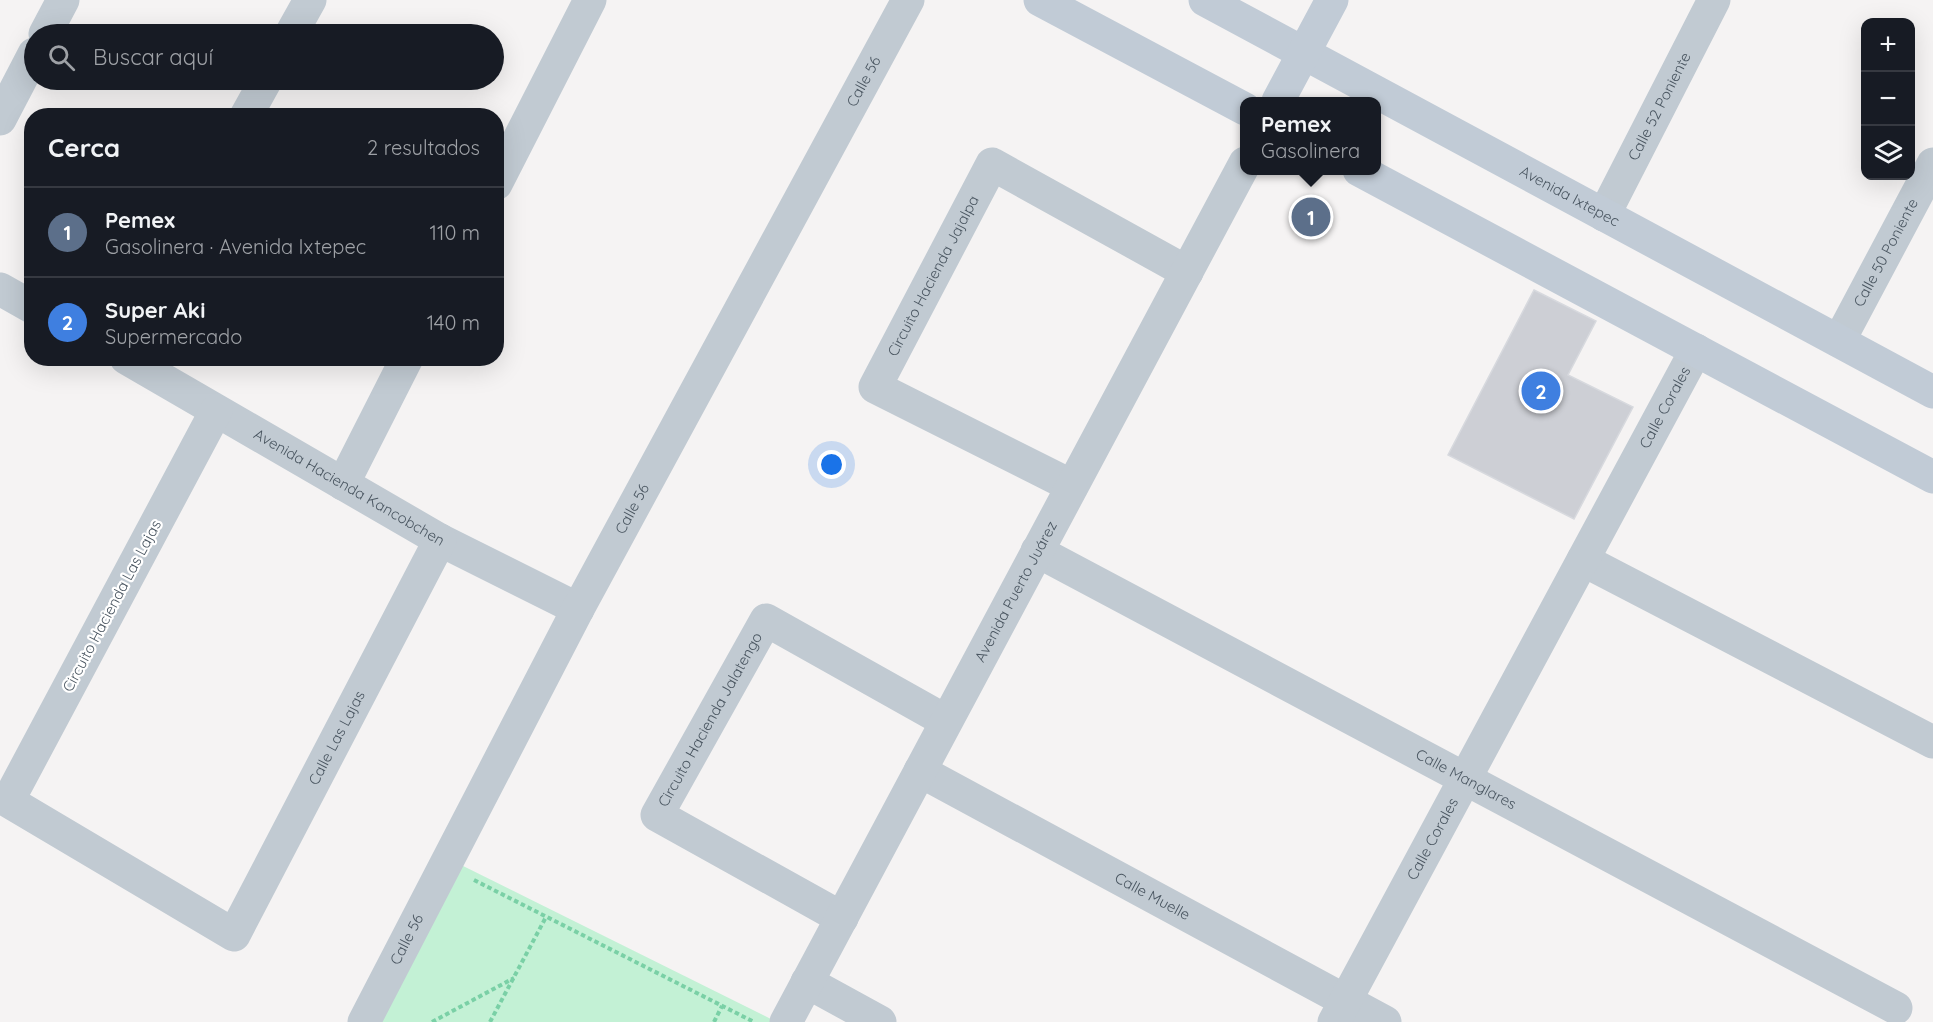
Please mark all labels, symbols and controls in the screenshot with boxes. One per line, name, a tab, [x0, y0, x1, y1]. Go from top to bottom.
map controls	[1861, 18, 1915, 180]
button: +	[1861, 18, 1915, 72]
search box	[24, 24, 504, 90]
icon: search	[45, 41, 78, 74]
text: Buscar aquí	[93, 43, 213, 71]
street label: Calle 52 Poniente	[1624, 49, 1695, 164]
street label: Calle 56	[842, 53, 885, 110]
button: −	[1861, 72, 1915, 126]
popup	[1240, 97, 1381, 175]
text: Pemex	[1261, 110, 1331, 138]
button: layers	[1861, 126, 1915, 180]
text: Cerca	[48, 131, 120, 164]
text: 2 resultados	[367, 135, 480, 160]
text: Gasolinera	[1261, 138, 1360, 163]
street label: Avenida Ixtepec	[1517, 161, 1623, 230]
street label: Circuito Hacienda Jajalpa	[883, 192, 983, 359]
pin: 1	[1292, 194, 1330, 240]
street label: Calle 50 Poniente	[1849, 195, 1922, 310]
text: Pemex	[105, 206, 175, 234]
text: 1	[64, 220, 71, 245]
text: 110 m	[430, 220, 480, 245]
text: Gasolinera · Avenida Ixtepec	[105, 234, 366, 259]
text: Super Aki	[105, 296, 205, 324]
text: 2	[62, 310, 73, 335]
text: 140 m	[427, 310, 480, 335]
text: Supermercado	[105, 324, 242, 349]
street label: Calle Corales	[1635, 363, 1694, 452]
pin: 2	[1522, 368, 1560, 414]
street label: Avenida Hacienda Kancobchen	[251, 424, 448, 550]
your location	[817, 450, 846, 479]
street label: Calle 56	[610, 480, 653, 537]
street label: Circuito Hacienda Las Lajas	[58, 517, 165, 695]
street label: Avenida Puerto Juárez	[970, 518, 1061, 665]
street label: Circuito Hacienda Jalatengo	[653, 629, 766, 810]
street label: Calle Las Lajas	[304, 687, 369, 788]
street label: Calle Manglares	[1413, 744, 1520, 813]
street label: Calle Corales	[1402, 794, 1462, 883]
street label: Calle Muelle	[1112, 868, 1194, 924]
street label: Calle 56	[385, 911, 427, 968]

